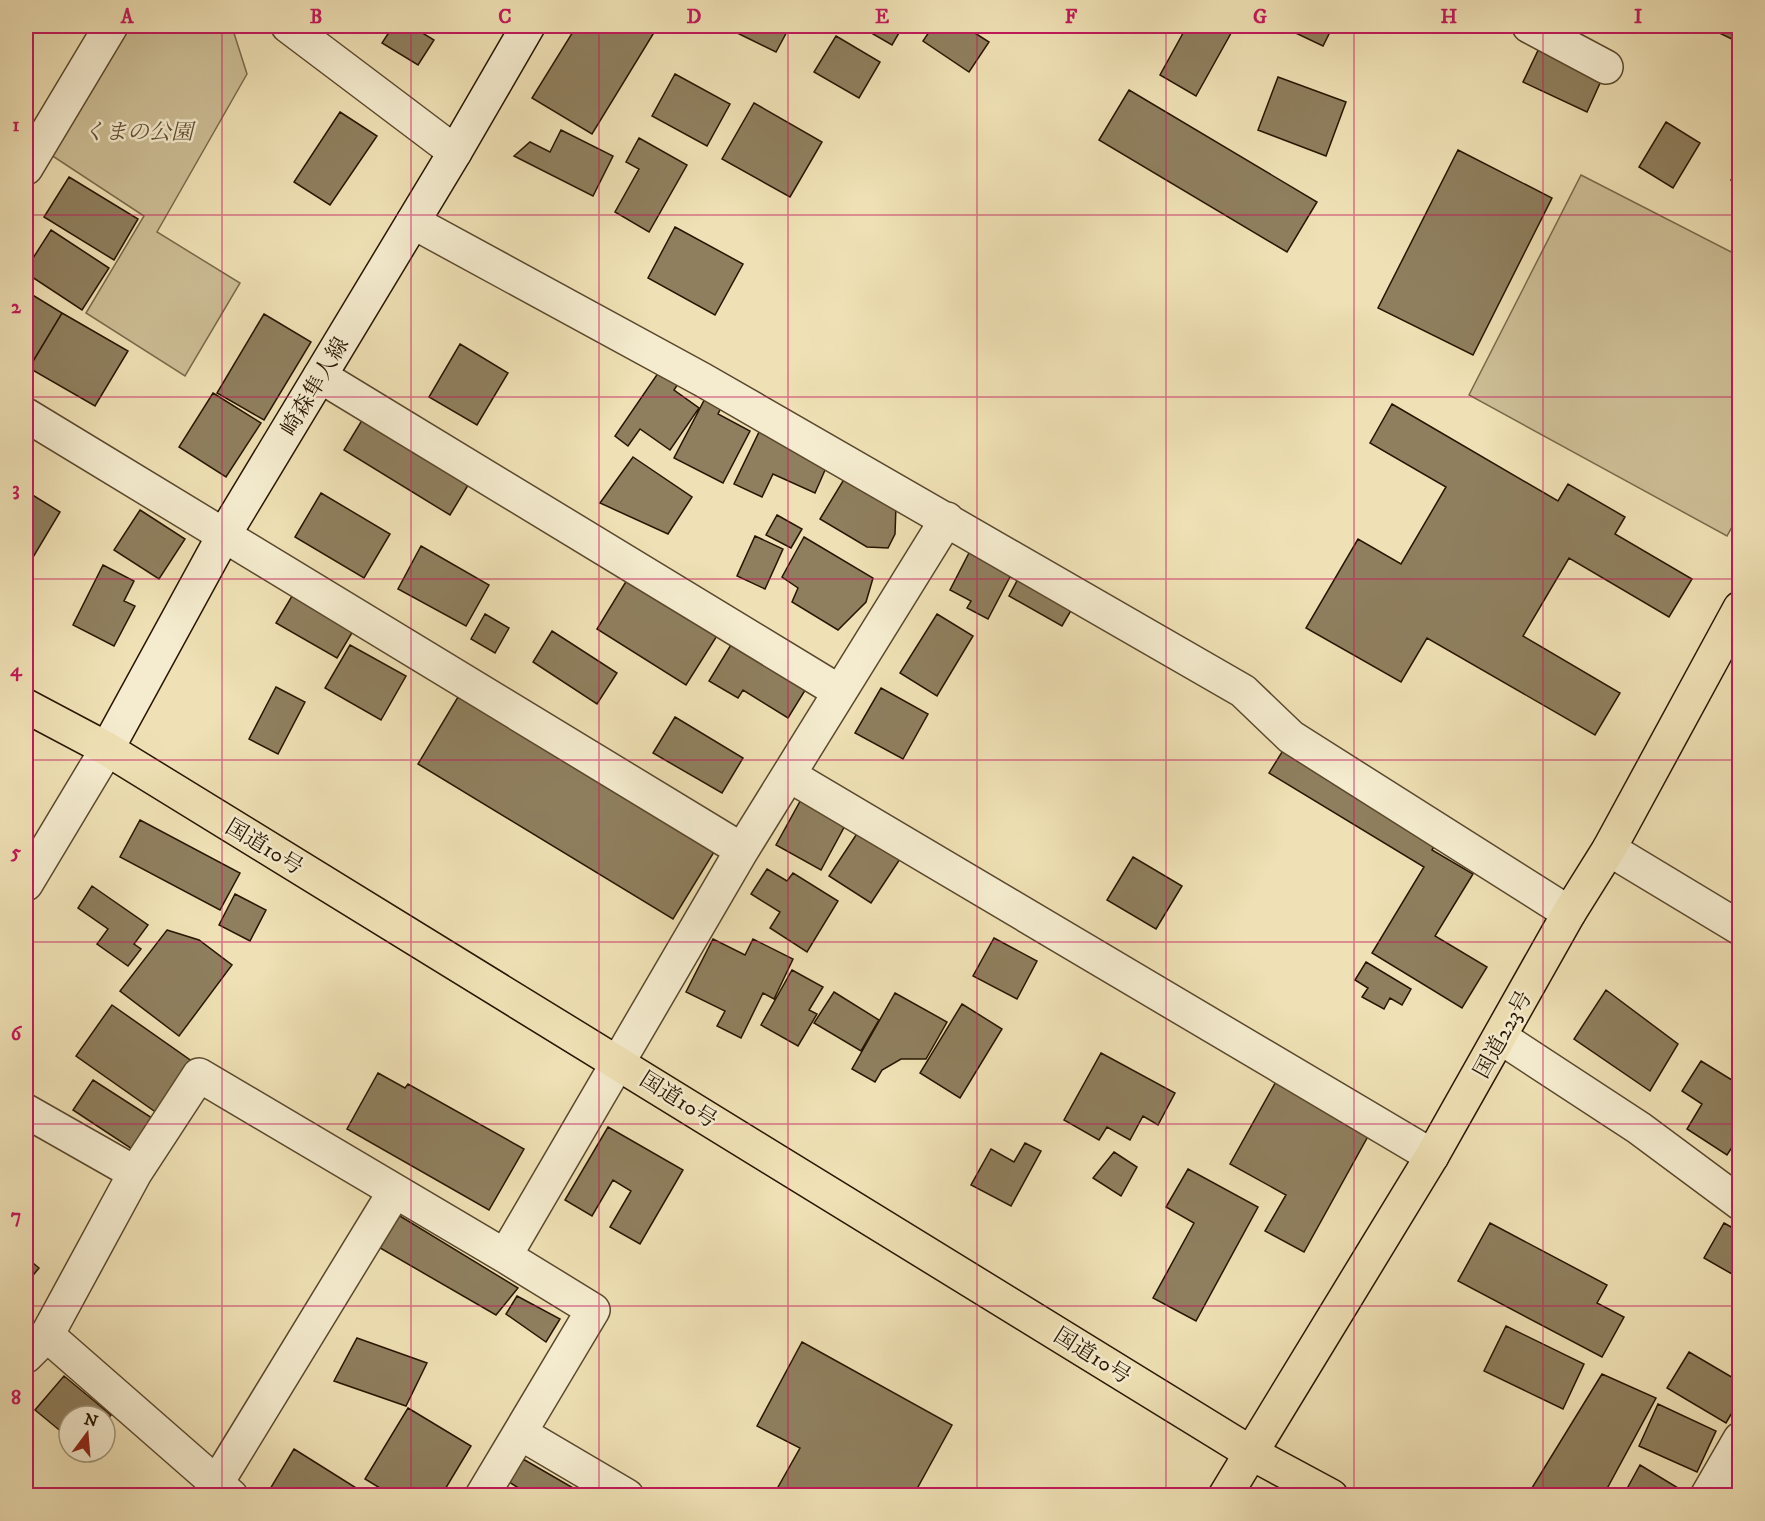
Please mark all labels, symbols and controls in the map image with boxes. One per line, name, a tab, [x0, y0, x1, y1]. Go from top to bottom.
text: A	[120, 5, 135, 30]
text: B	[310, 5, 322, 30]
text: C	[498, 5, 512, 30]
text: D	[687, 5, 702, 30]
text: E	[875, 5, 889, 30]
text: F	[1065, 5, 1078, 30]
text: G	[1253, 5, 1267, 30]
text: H	[1441, 5, 1458, 30]
text: I	[1634, 5, 1642, 30]
text: 1	[12, 113, 20, 138]
park label: くまの公園	[83, 119, 196, 146]
text: 2	[11, 295, 22, 320]
street label: 崎森隼人線	[275, 333, 355, 441]
text: 3	[12, 477, 20, 502]
text: 4	[10, 658, 23, 683]
street label: 国道10号	[220, 814, 308, 881]
text: 5	[10, 840, 21, 865]
street label: 国道223号	[1468, 986, 1538, 1083]
text: 6	[11, 1022, 23, 1047]
street label: 国道10号	[635, 1066, 722, 1134]
text: 7	[11, 1204, 21, 1229]
street label: 国道10号	[1049, 1322, 1136, 1390]
text: 8	[11, 1386, 21, 1411]
north arrow	[57, 1404, 117, 1464]
text: N	[82, 1409, 100, 1432]

